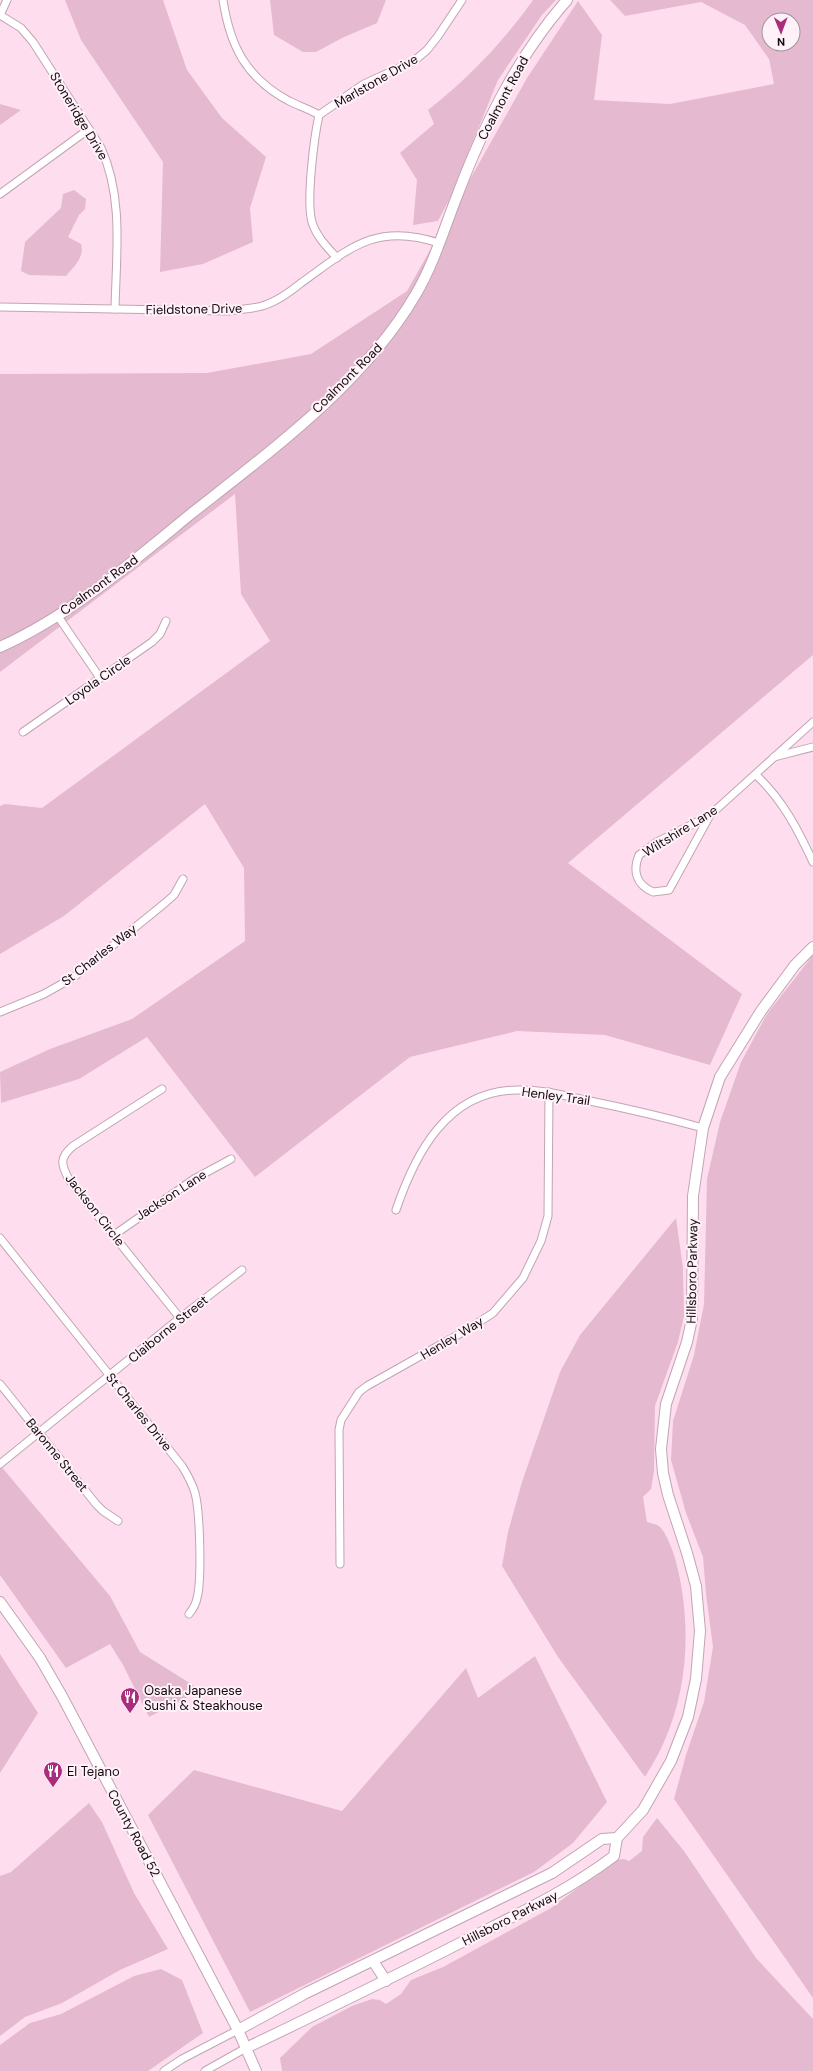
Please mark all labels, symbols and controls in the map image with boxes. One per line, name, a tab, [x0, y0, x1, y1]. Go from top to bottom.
north arrow	[761, 12, 801, 52]
text: N	[777, 35, 785, 49]
street label: Marlstone Drive	[331, 50, 421, 112]
street label: Coalmont Road	[474, 53, 532, 143]
street label: Stoneridge Drive	[46, 69, 112, 163]
street label: Fieldstone Drive	[146, 300, 242, 318]
street label: Coalmont Road	[308, 339, 386, 417]
street label: Coalmont Road	[57, 551, 141, 619]
street label: Loyola Circle	[62, 651, 134, 709]
street label: Wiltshire Lane	[639, 801, 721, 861]
street label: St Charles Way	[58, 920, 140, 990]
street label: Henley Trail	[521, 1083, 591, 1109]
street label: Jackson Lane	[132, 1166, 210, 1224]
street label: Jackson Circle	[61, 1170, 129, 1250]
street label: Hillsboro Parkway	[683, 1218, 701, 1324]
street label: Claiborne Street	[124, 1291, 212, 1367]
street label: Henley Way	[417, 1313, 487, 1363]
street label: St Charles Drive	[102, 1369, 176, 1455]
street label: Baronne Street	[22, 1415, 92, 1495]
place label: Osaka Japanese Sushi & Steakhouse	[144, 1682, 263, 1714]
restaurant icon: Osaka Japanese Sushi & Steakhouse	[119, 1686, 141, 1714]
restaurant icon: El Tejano	[42, 1760, 64, 1788]
place label: El Tejano	[67, 1763, 120, 1780]
street label: County Road 52	[104, 1786, 164, 1880]
street label: Hillsboro Parkway	[459, 1887, 561, 1949]

